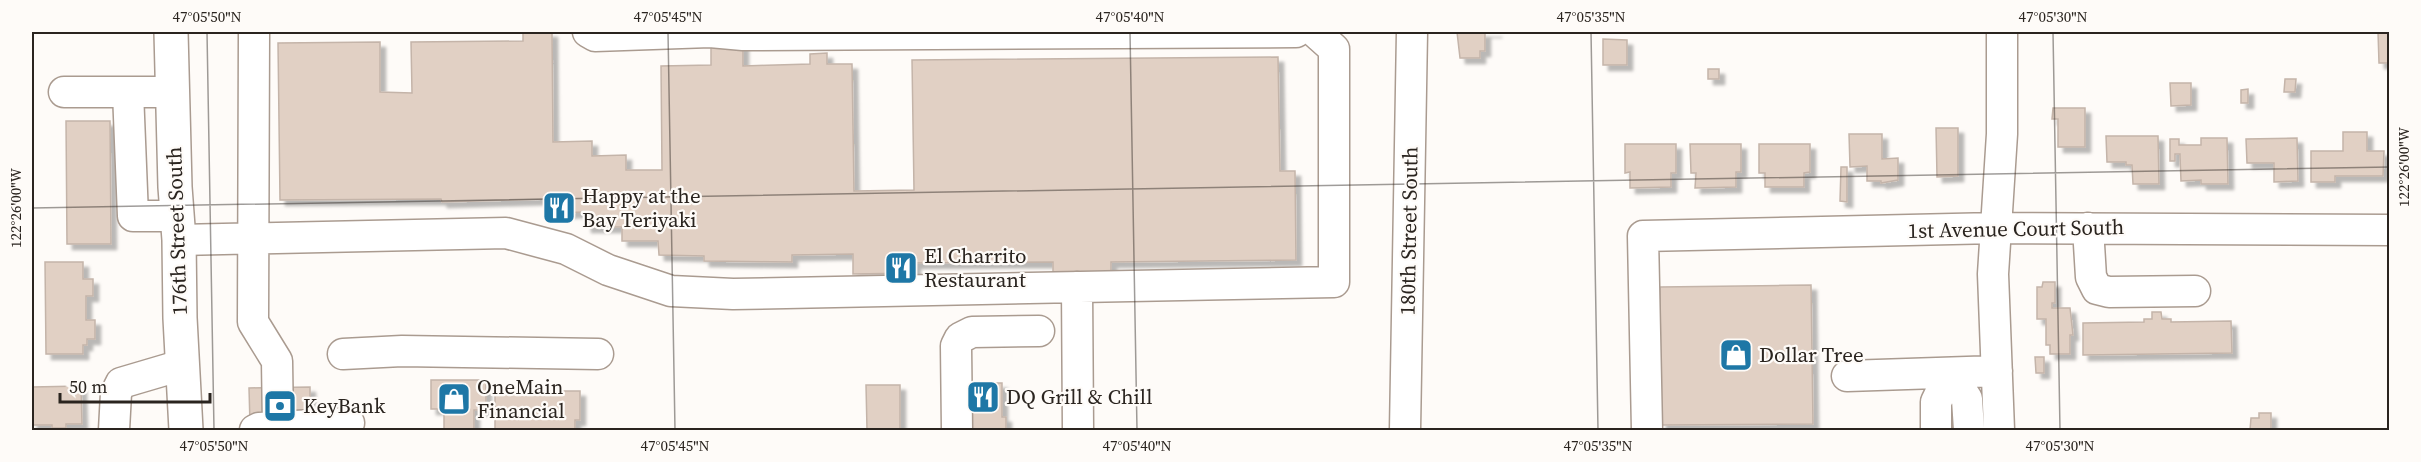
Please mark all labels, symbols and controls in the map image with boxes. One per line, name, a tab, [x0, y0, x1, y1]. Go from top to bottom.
text: 47°05'50"N	[172, 6, 242, 27]
text: 47°05'45"N	[633, 6, 703, 27]
text: 47°05'40"N	[1095, 6, 1165, 27]
text: 47°05'35"N	[1556, 6, 1626, 27]
text: 47°05'30"N	[2018, 6, 2088, 27]
text: 122°26'00"W	[2393, 126, 2414, 207]
street label: 176th Street South	[159, 146, 194, 316]
street label: 180th Street South	[1393, 146, 1424, 316]
text: 122°26'00"W	[5, 167, 26, 248]
place label: Happy at the Bay Teriyaki	[582, 181, 701, 234]
restaurant icon: Happy at the Bay Teriyaki	[541, 190, 577, 226]
street label: 1st Avenue Court South	[1907, 212, 2125, 245]
place label: El Charrito Restaurant	[924, 241, 1027, 294]
restaurant icon: El Charrito Restaurant	[883, 250, 919, 286]
shop icon: Dollar Tree	[1718, 337, 1754, 373]
place label: Dollar Tree	[1759, 340, 1864, 369]
scale bar	[60, 366, 210, 404]
place label: OneMain Financial	[477, 372, 565, 425]
text: 50 m	[69, 374, 107, 399]
restaurant icon: DQ Grill & Chill	[965, 379, 1001, 415]
shop icon: OneMain Financial	[436, 381, 472, 417]
place label: DQ Grill & Chill	[1006, 382, 1152, 411]
bank icon: KeyBank	[262, 388, 298, 424]
place label: KeyBank	[303, 391, 386, 420]
text: 47°05'50"N	[179, 435, 249, 456]
text: 47°05'45"N	[640, 435, 710, 456]
text: 47°05'40"N	[1102, 435, 1172, 456]
text: 47°05'35"N	[1563, 435, 1633, 456]
text: 47°05'30"N	[2025, 435, 2095, 456]

